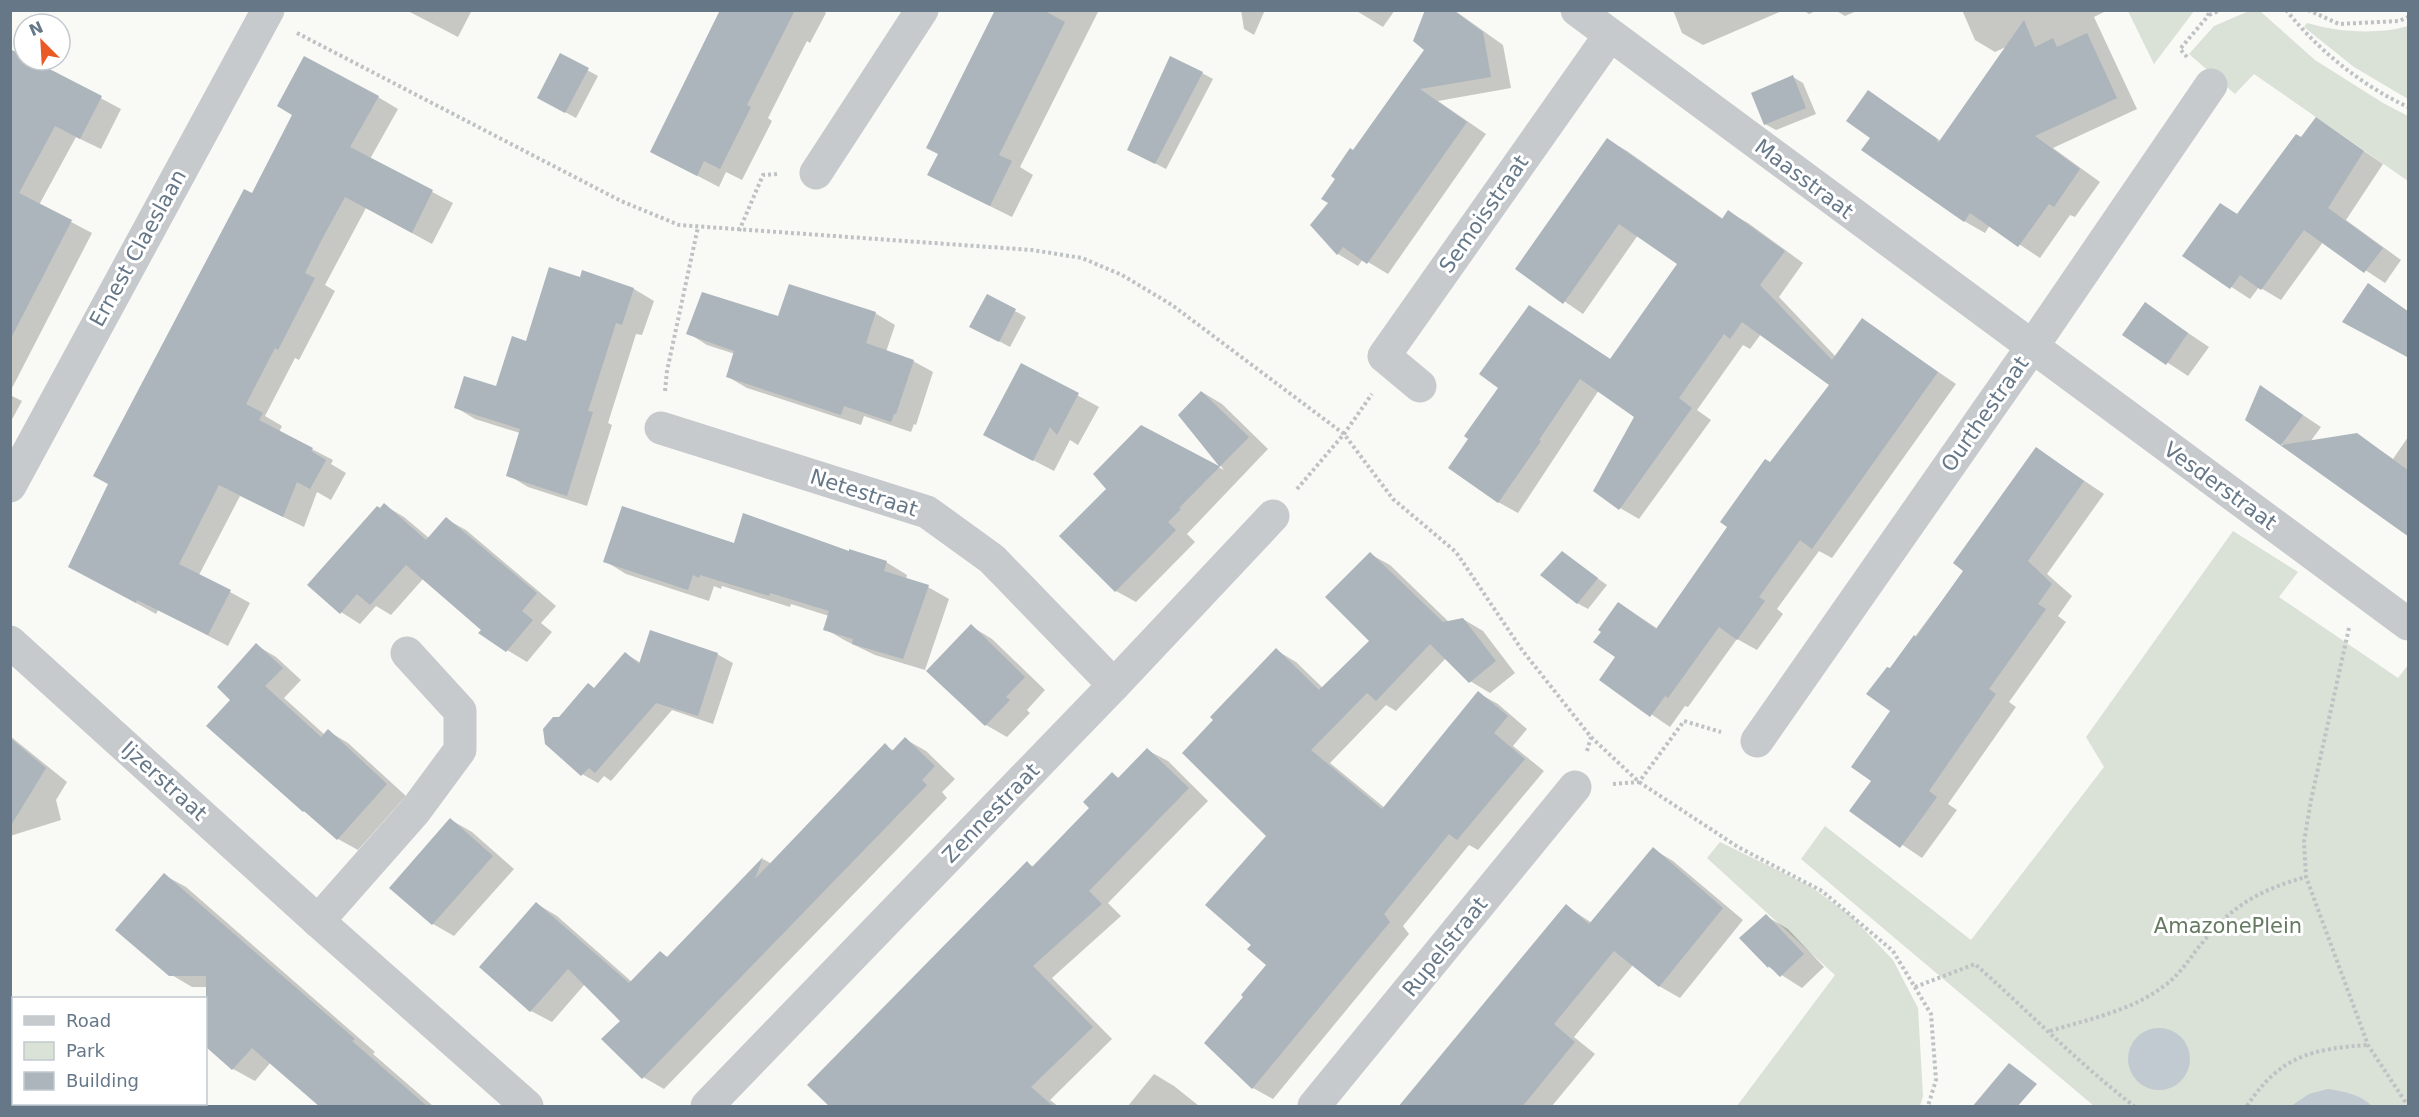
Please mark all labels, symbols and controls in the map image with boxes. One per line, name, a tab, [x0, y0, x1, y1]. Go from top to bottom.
north arrow	[12, 12, 72, 72]
text: N	[26, 17, 46, 40]
street label: Maasstraat	[1750, 134, 1858, 224]
street label: Semoisstraat	[1435, 151, 1533, 277]
street label: Ernest Claeslaan	[85, 165, 191, 331]
street label: Ourthestraat	[1937, 352, 2033, 476]
street label: Vesderstraat	[2159, 437, 2281, 535]
street label: Netestraat	[807, 464, 921, 522]
street label: Ijzerstraat	[116, 736, 212, 826]
street label: Zennestraat	[938, 758, 1044, 868]
street label: Rupelstraat	[1398, 892, 1492, 1002]
park label: AmazonePlein	[2154, 914, 2302, 938]
legend	[12, 997, 207, 1105]
text: Road	[66, 1010, 111, 1031]
text: Park	[66, 1040, 105, 1061]
text: Building	[66, 1070, 139, 1091]

